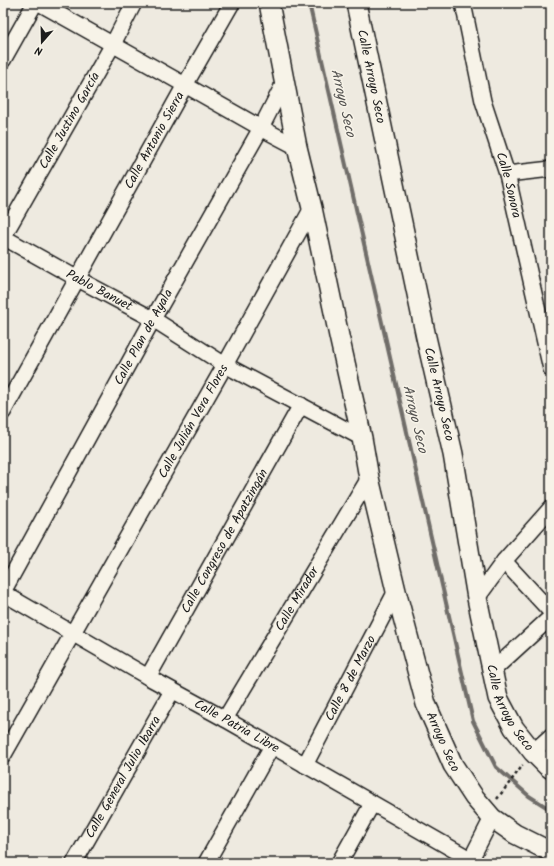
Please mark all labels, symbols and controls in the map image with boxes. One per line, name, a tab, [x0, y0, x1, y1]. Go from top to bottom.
north arrow	[22, 22, 62, 62]
street label: Calle Arroyo Seco	[351, 28, 391, 125]
text: N	[33, 41, 45, 60]
water label: Arroyo Seco	[325, 67, 362, 141]
street label: Calle Justino García	[33, 68, 105, 173]
street label: Calle Antonio Sierra	[119, 88, 190, 193]
street label: Calle Sonora	[490, 149, 527, 220]
street label: Pablo Banuet	[62, 264, 137, 317]
street label: Calle Plan de Ayala	[108, 285, 178, 389]
street label: Calle Arroyo Seco	[418, 345, 460, 443]
street label: Calle Julián Vera Flores	[152, 360, 234, 482]
water label: Arroyo Seco	[397, 383, 434, 457]
street label: Calle Congreso de Apatzingán	[175, 465, 274, 617]
street label: Calle Mirador	[269, 562, 325, 635]
street label: Calle 8 de Marzo	[319, 631, 382, 725]
street label: Calle Arroyo Seco	[481, 662, 539, 756]
street label: Calle Patria Libre	[190, 693, 284, 759]
street label: Arroyo Seco	[420, 708, 466, 776]
street label: Calle General Julio Ibarra	[80, 712, 166, 842]

